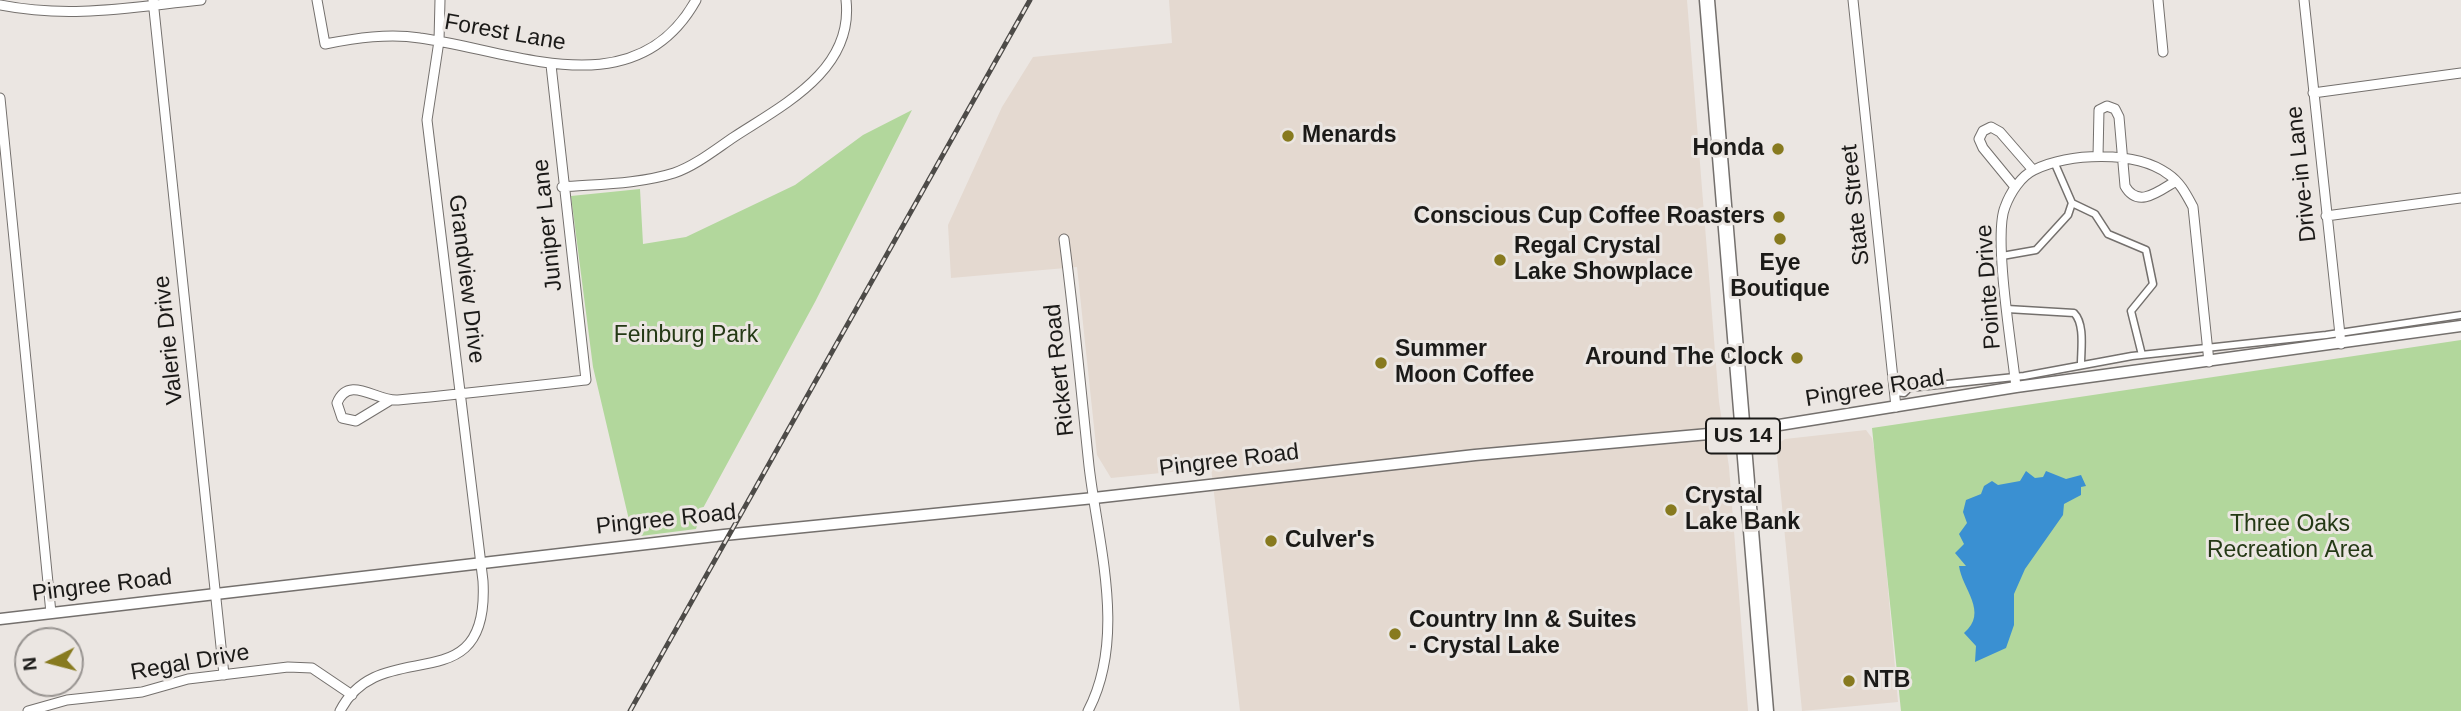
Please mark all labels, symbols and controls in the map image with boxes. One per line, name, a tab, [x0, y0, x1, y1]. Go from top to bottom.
street label: Forest Lane	[442, 9, 568, 57]
street label: Drive-in Lane	[2281, 105, 2323, 243]
place label: Menards	[1302, 122, 1397, 150]
marker: Menards	[1280, 128, 1296, 144]
place label: Honda	[1692, 135, 1764, 163]
marker: Honda	[1770, 141, 1786, 157]
street label: State Street	[1836, 143, 1876, 267]
street label: Juniper Lane	[527, 157, 569, 293]
street label: Grandview Drive	[442, 193, 490, 365]
place label: Conscious Cup Coffee Roasters	[1414, 203, 1765, 231]
marker: Conscious Cup Coffee Roasters	[1771, 209, 1787, 225]
street label: Pointe Drive	[1971, 224, 2007, 350]
marker: Eye Boutique	[1772, 231, 1788, 247]
place label: Regal Crystal Lake Showplace	[1514, 233, 1693, 287]
place label: Eye Boutique	[1730, 250, 1830, 304]
marker: Regal Crystal Lake Showplace	[1492, 252, 1508, 268]
street label: Valerie Drive	[148, 274, 190, 406]
street label: Rickert Road	[1039, 302, 1081, 438]
park label: Feinburg Park	[614, 322, 758, 350]
place label: Summer Moon Coffee	[1395, 336, 1534, 390]
place label: Around The Clock	[1585, 344, 1783, 372]
marker: Around The Clock	[1789, 350, 1805, 366]
marker: Summer Moon Coffee	[1373, 355, 1389, 371]
street label: Pingree Road	[1803, 364, 1947, 414]
road number: US 14	[1706, 418, 1780, 453]
street label: Pingree Road	[1158, 439, 1300, 483]
place label: Crystal Lake Bank	[1685, 483, 1800, 537]
street label: Pingree Road	[595, 499, 737, 541]
marker: Crystal Lake Bank	[1663, 502, 1679, 518]
park label: Three Oaks Recreation Area	[2207, 511, 2373, 565]
place label: Culver's	[1285, 527, 1375, 555]
marker: Culver's	[1263, 533, 1279, 549]
street label: Pingree Road	[31, 564, 173, 608]
place label: Country Inn & Suites - Crystal Lake	[1409, 607, 1636, 661]
marker: Country Inn & Suites - Crystal Lake	[1387, 626, 1403, 642]
north arrow	[14, 627, 84, 697]
street label: Regal Drive	[128, 639, 252, 687]
text: N	[18, 656, 41, 672]
place label: NTB	[1863, 667, 1910, 695]
marker: NTB	[1841, 673, 1857, 689]

